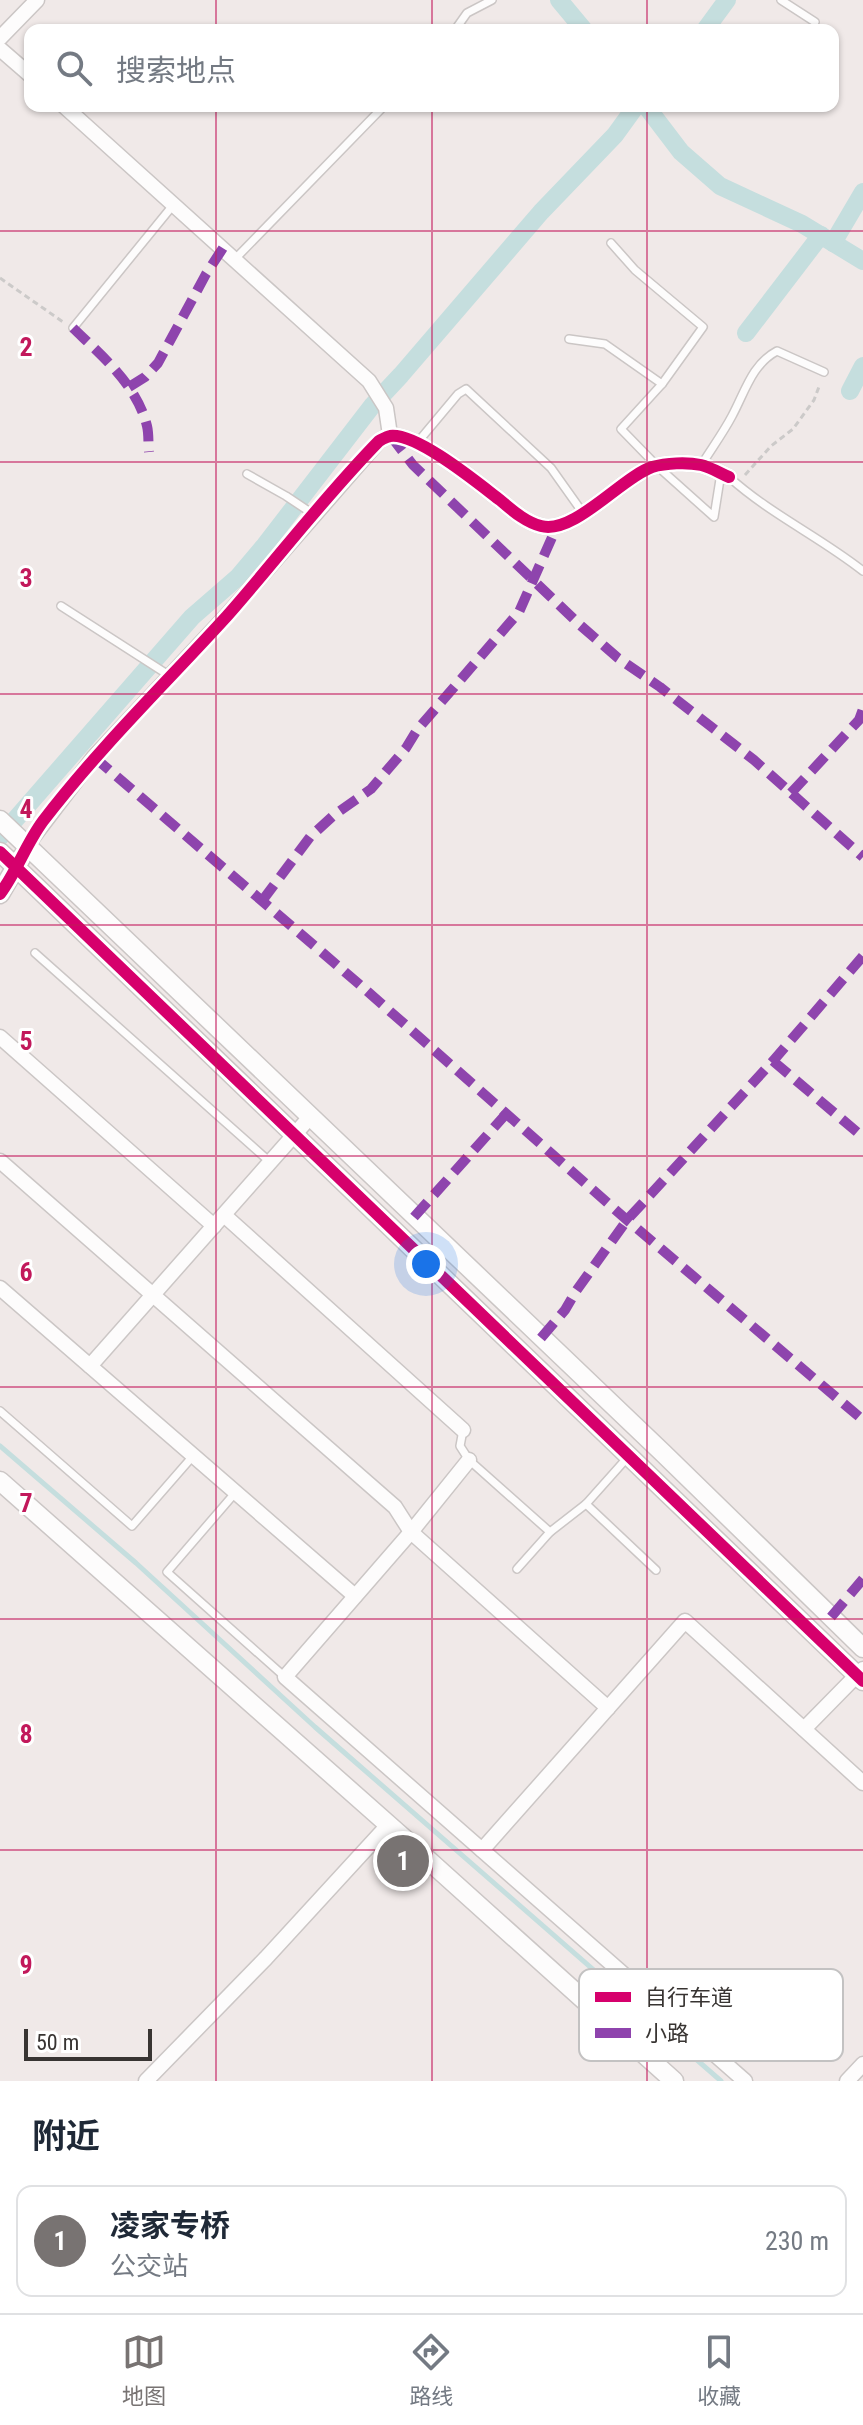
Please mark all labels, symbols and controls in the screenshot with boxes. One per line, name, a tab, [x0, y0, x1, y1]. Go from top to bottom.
search box	[24, 24, 839, 112]
icon: search	[52, 46, 96, 90]
text: 搜索地点	[116, 53, 236, 88]
text: 2	[19, 332, 33, 362]
text: 3	[19, 563, 33, 593]
text: 4	[19, 794, 33, 824]
text: 5	[19, 1026, 33, 1056]
your location	[406, 1244, 446, 1284]
text: 6	[19, 1257, 33, 1287]
text: 7	[19, 1488, 33, 1518]
text: 8	[19, 1719, 33, 1749]
pin: 1	[377, 1831, 429, 1891]
text: 9	[19, 1950, 33, 1980]
legend	[579, 1969, 843, 2061]
text: 自行车道	[645, 1985, 733, 2010]
text: 小路	[645, 2021, 689, 2046]
scale bar	[24, 2025, 152, 2061]
text: 50 m	[36, 2030, 79, 2055]
text: 附近	[32, 2116, 100, 2156]
text: 凌家专桥	[110, 2208, 230, 2243]
text: 1	[53, 2226, 67, 2256]
text: 230 m	[765, 2226, 829, 2256]
text: 公交站	[110, 2251, 188, 2281]
tab: 地图	[122, 2330, 166, 2410]
tab: 路线	[409, 2330, 453, 2410]
tab: 收藏	[697, 2330, 741, 2410]

